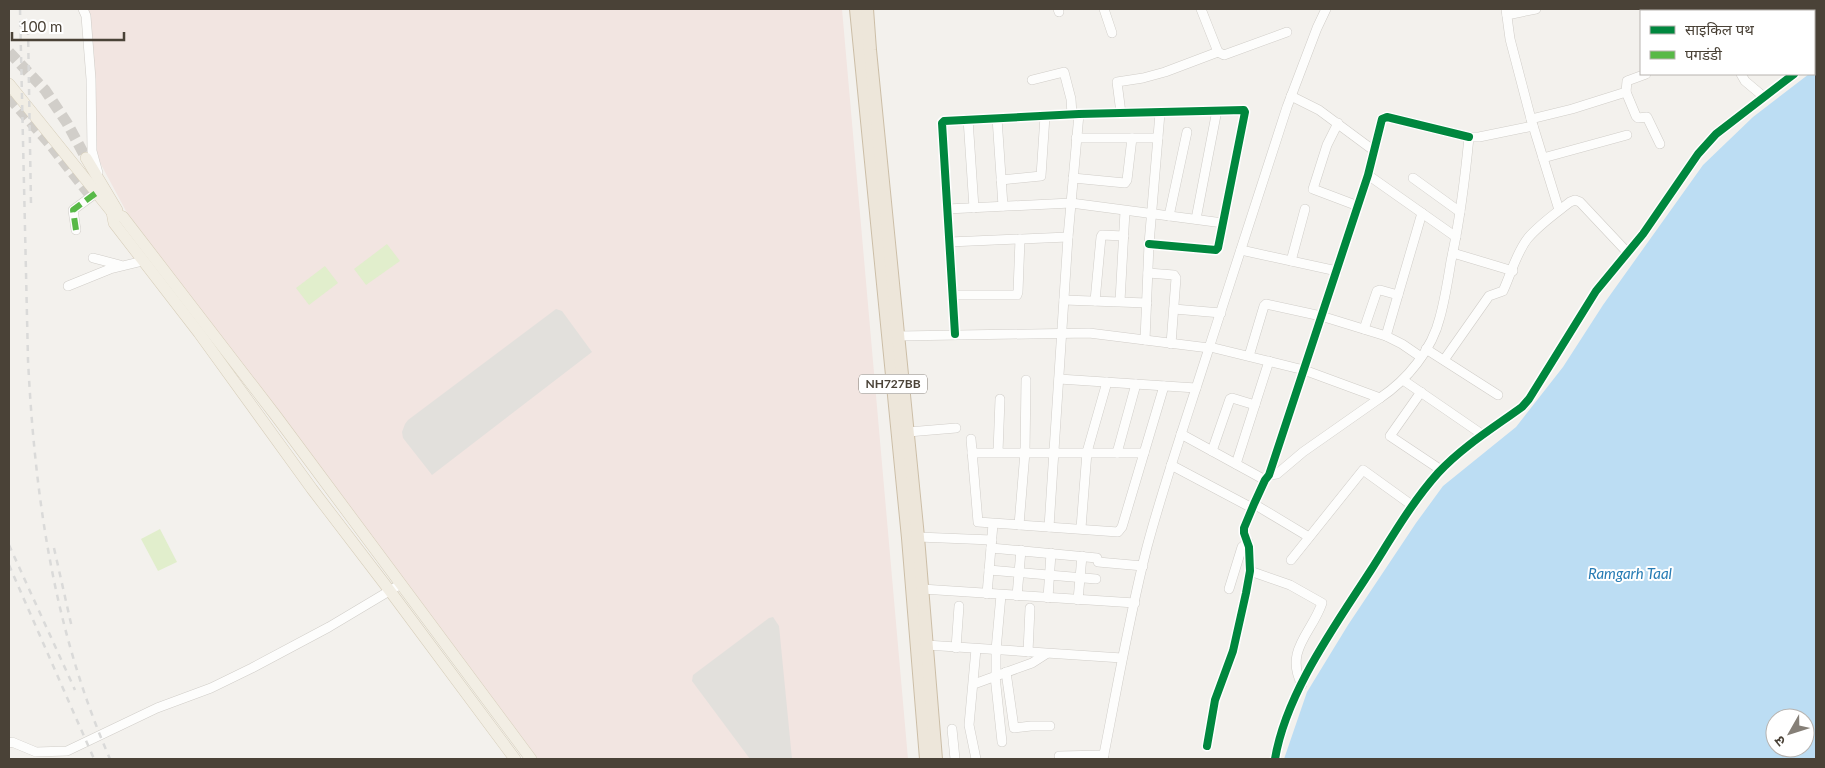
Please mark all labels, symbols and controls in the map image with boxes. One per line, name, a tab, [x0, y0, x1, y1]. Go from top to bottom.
scale bar	[12, 10, 125, 42]
legend	[1640, 10, 1815, 75]
text: 100 m	[20, 17, 62, 35]
text: साइकिल पथ	[1685, 20, 1754, 38]
text: पगडंडी	[1685, 45, 1723, 63]
road number: NH727BB	[859, 374, 927, 394]
water label: Ramgarh Taal	[1588, 564, 1673, 582]
north arrow	[1765, 708, 1815, 758]
text: उ	[1770, 732, 1789, 750]

